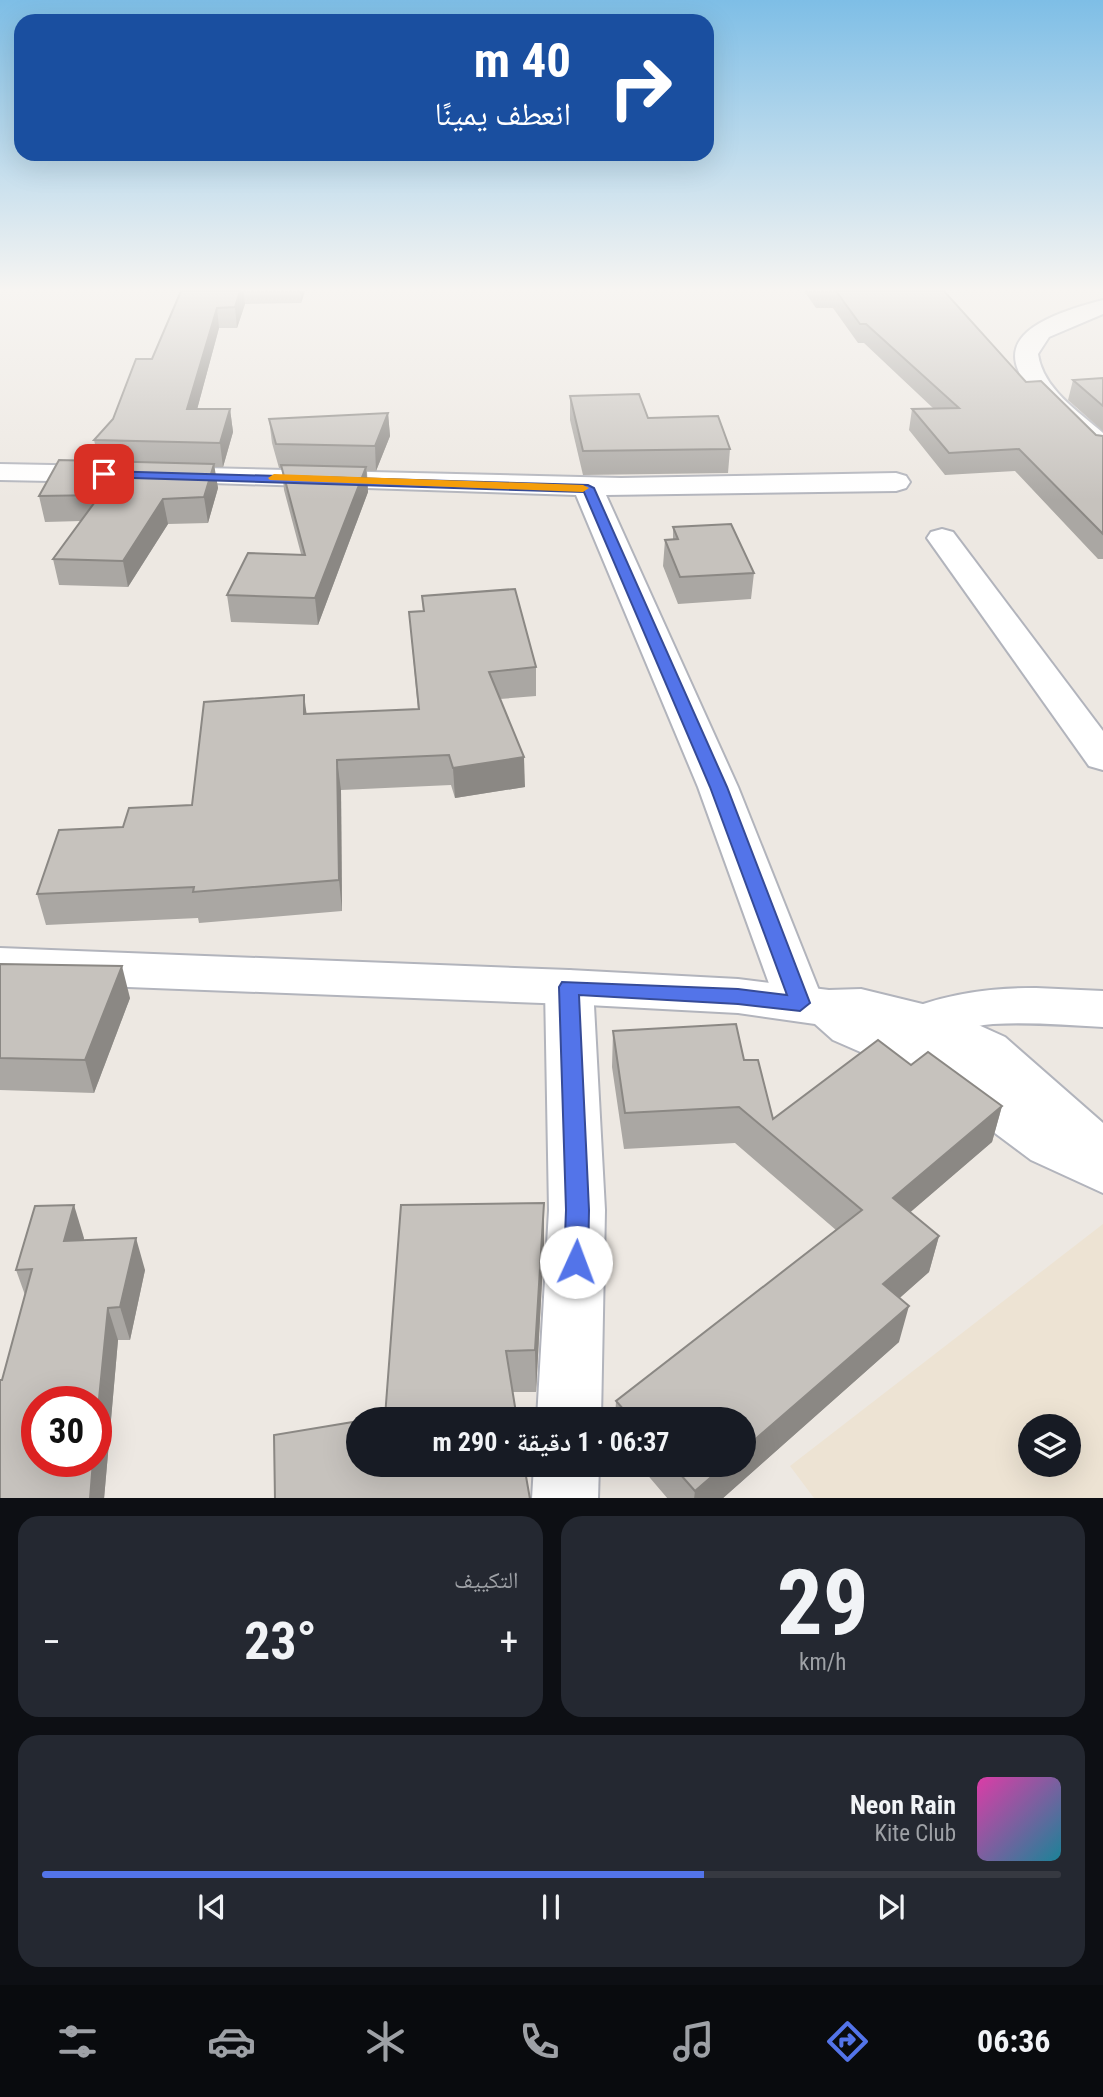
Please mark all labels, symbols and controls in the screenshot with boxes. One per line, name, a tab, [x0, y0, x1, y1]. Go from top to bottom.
text: 40 m	[474, 32, 571, 89]
icon: right	[595, 42, 686, 133]
text: انعطف يمينًا	[435, 95, 571, 133]
pin	[74, 444, 134, 504]
icon: arrive	[85, 455, 123, 493]
position arrow	[539, 1225, 613, 1299]
speed limit sign: 30	[21, 1386, 112, 1477]
map controls	[1018, 1414, 1081, 1477]
button: layers	[1018, 1414, 1081, 1477]
text: 06:37 · 1 دقيقة · 290 m	[433, 1427, 669, 1457]
text: 29	[777, 1550, 869, 1656]
text: التكييف	[454, 1567, 519, 1594]
text: 23°	[244, 1611, 317, 1672]
text: −	[42, 1620, 61, 1664]
text: +	[500, 1620, 518, 1664]
text: km/h	[799, 1649, 846, 1676]
text: Neon Rain	[850, 1790, 956, 1820]
text: Kite Club	[875, 1820, 956, 1847]
icon: previous	[193, 1888, 231, 1926]
icon: pause	[532, 1888, 570, 1926]
icon: next	[872, 1888, 910, 1926]
icon: filters	[53, 2017, 102, 2066]
icon: car	[207, 2017, 256, 2066]
icon: climate	[361, 2017, 410, 2066]
icon: phone	[515, 2017, 564, 2066]
icon: music	[669, 2017, 718, 2066]
icon: directions	[823, 2017, 872, 2066]
text: 06:36	[977, 2022, 1050, 2060]

